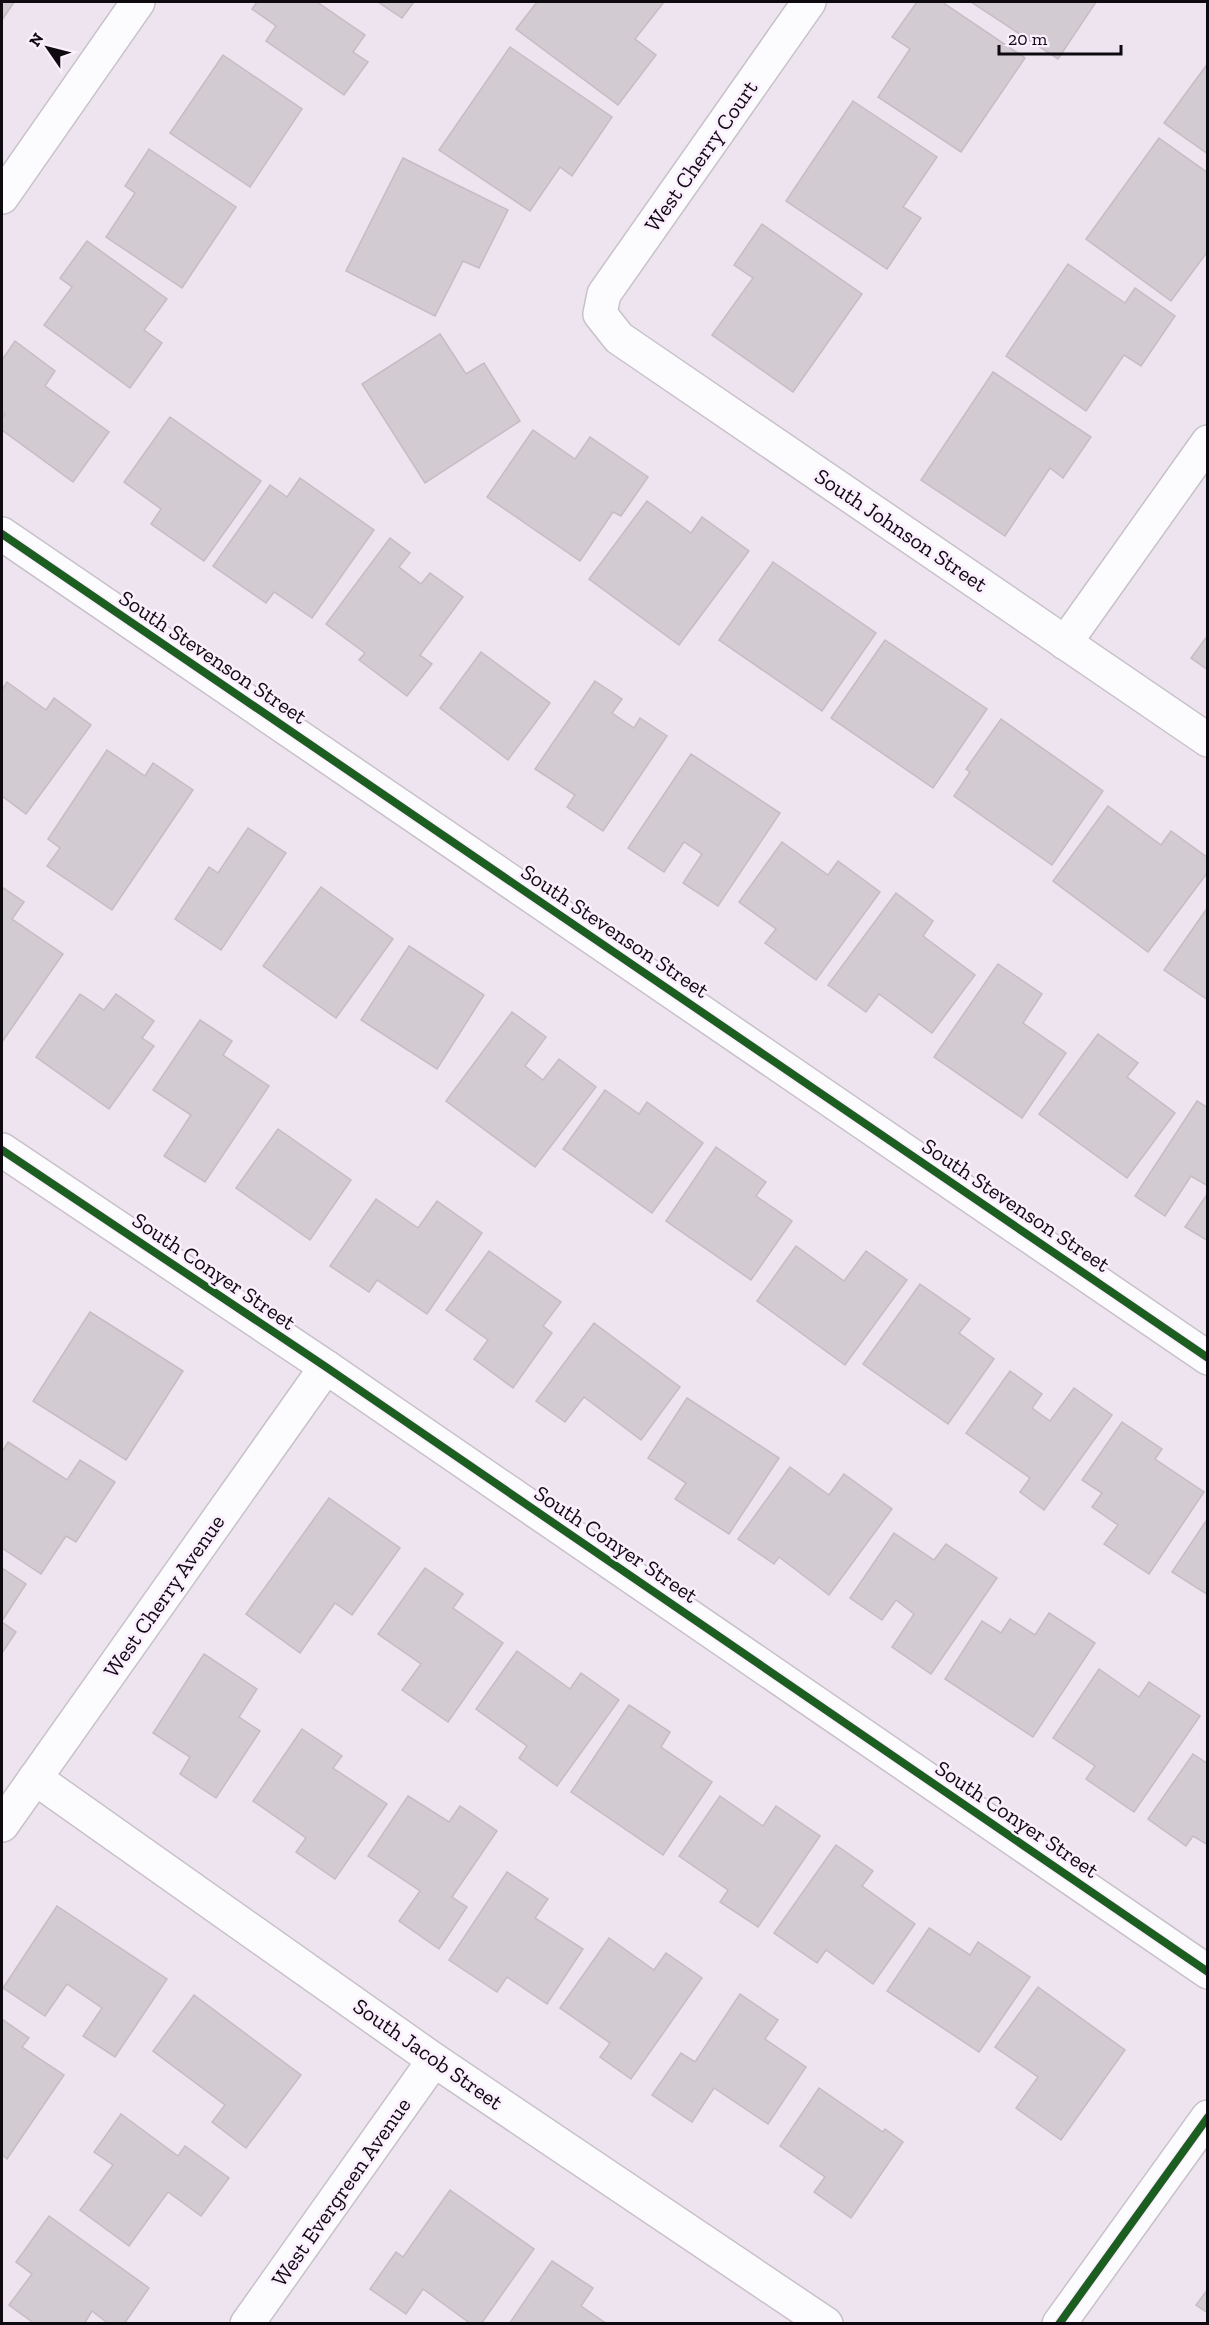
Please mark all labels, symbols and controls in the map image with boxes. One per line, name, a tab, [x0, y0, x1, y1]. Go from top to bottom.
north arrow	[18, 18, 78, 78]
scale bar	[999, 18, 1120, 56]
text: 20 m	[1008, 28, 1048, 50]
text: N	[25, 29, 47, 50]
street label: West Cherry Court	[639, 74, 764, 237]
street label: South Johnson Street	[810, 462, 993, 598]
street label: South Stevenson Street	[114, 584, 313, 730]
street label: South Stevenson Street	[516, 858, 715, 1004]
street label: South Stevenson Street	[917, 1132, 1116, 1278]
street label: South Conyer Street	[127, 1206, 302, 1336]
street label: South Conyer Street	[529, 1479, 704, 1609]
street label: West Cherry Avenue	[98, 1509, 230, 1683]
street label: South Conyer Street	[930, 1754, 1105, 1884]
street label: South Jacob Street	[348, 1992, 509, 2116]
street label: West Evergreen Avenue	[266, 2092, 416, 2292]

